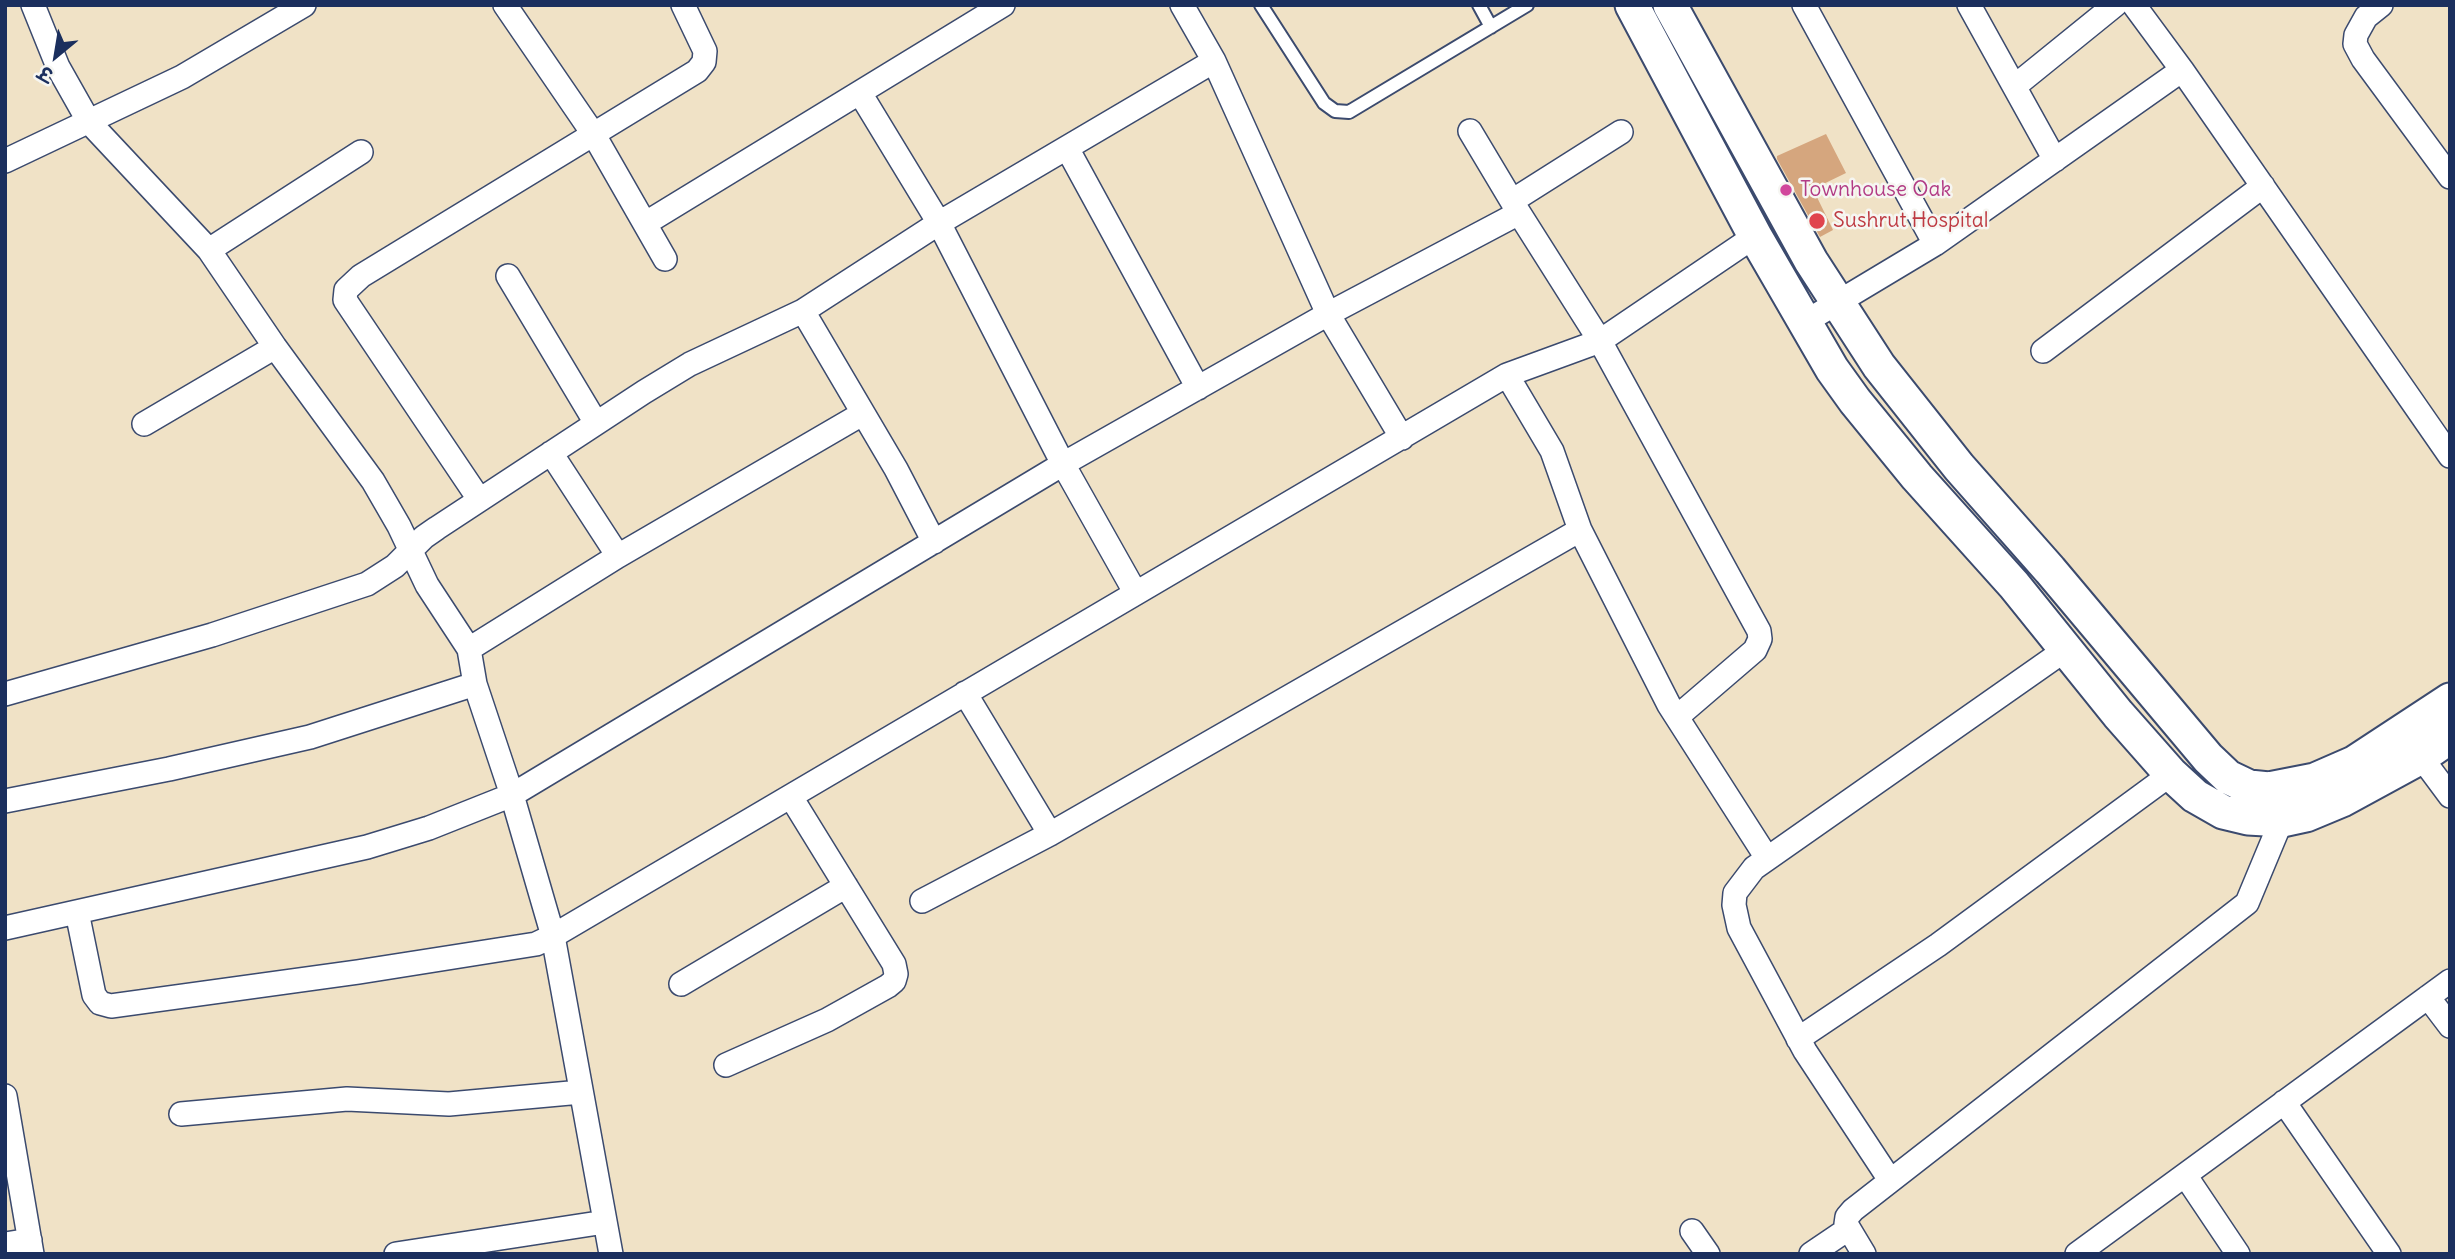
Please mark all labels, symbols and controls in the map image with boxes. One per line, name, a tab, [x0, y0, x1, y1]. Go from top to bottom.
north arrow	[21, 21, 91, 91]
text: उ	[34, 61, 57, 88]
place label: Townhouse Oak	[1800, 177, 1951, 203]
marker: Townhouse Oak	[1778, 182, 1794, 198]
place label: Sushrut Hospital	[1833, 208, 1988, 234]
marker: Sushrut Hospital	[1807, 211, 1827, 231]

